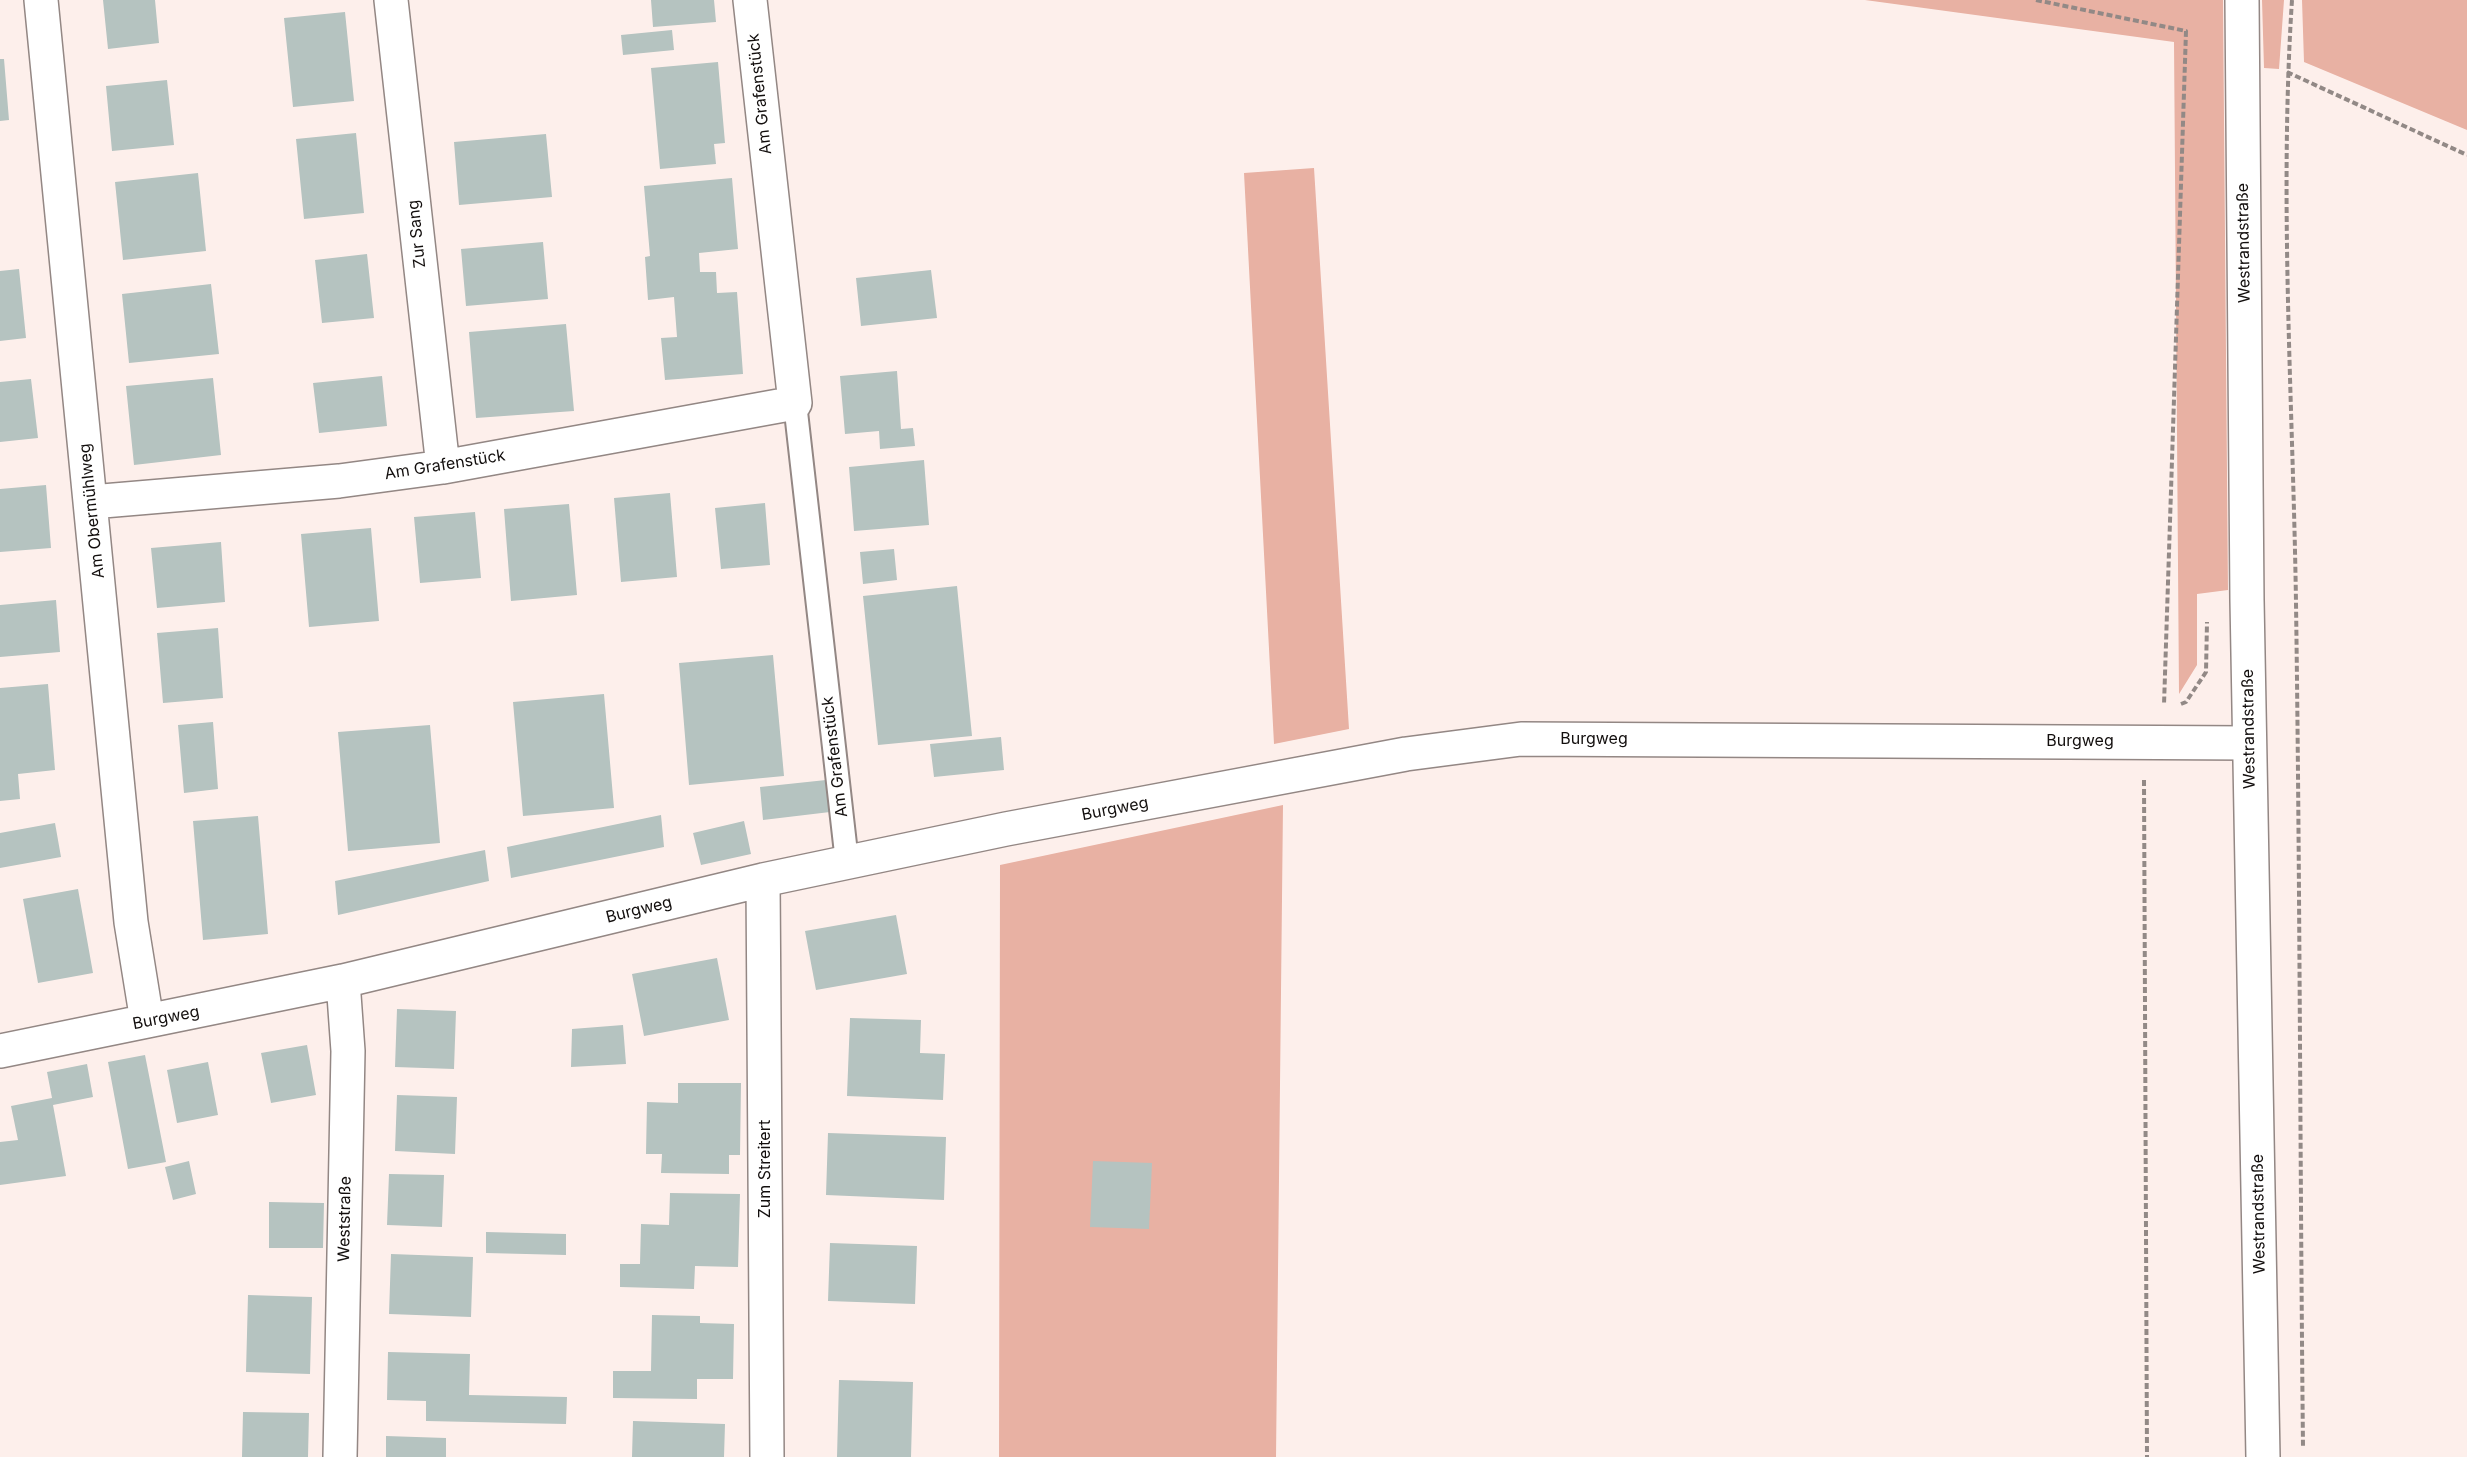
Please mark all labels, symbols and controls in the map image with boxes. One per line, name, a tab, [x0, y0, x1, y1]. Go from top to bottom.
street label: Am Grafenstück	[744, 32, 776, 156]
street label: Westrandstraße	[2233, 183, 2255, 303]
street label: Zur Sang	[404, 199, 430, 269]
street label: Am Obermühlweg	[75, 442, 109, 580]
street label: Am Grafenstück	[383, 446, 507, 484]
street label: Westrandstraße	[2238, 669, 2260, 789]
street label: Am Grafenstück	[818, 695, 852, 819]
street label: Burgweg	[1560, 729, 1628, 749]
street label: Burgweg	[2046, 731, 2114, 751]
street label: Burgweg	[1080, 793, 1150, 825]
street label: Burgweg	[604, 893, 674, 927]
street label: Burgweg	[131, 1002, 201, 1034]
street label: Zum Streitert	[755, 1120, 775, 1218]
street label: Westrandstraße	[2248, 1154, 2270, 1274]
street label: Weststraße	[335, 1176, 355, 1262]

